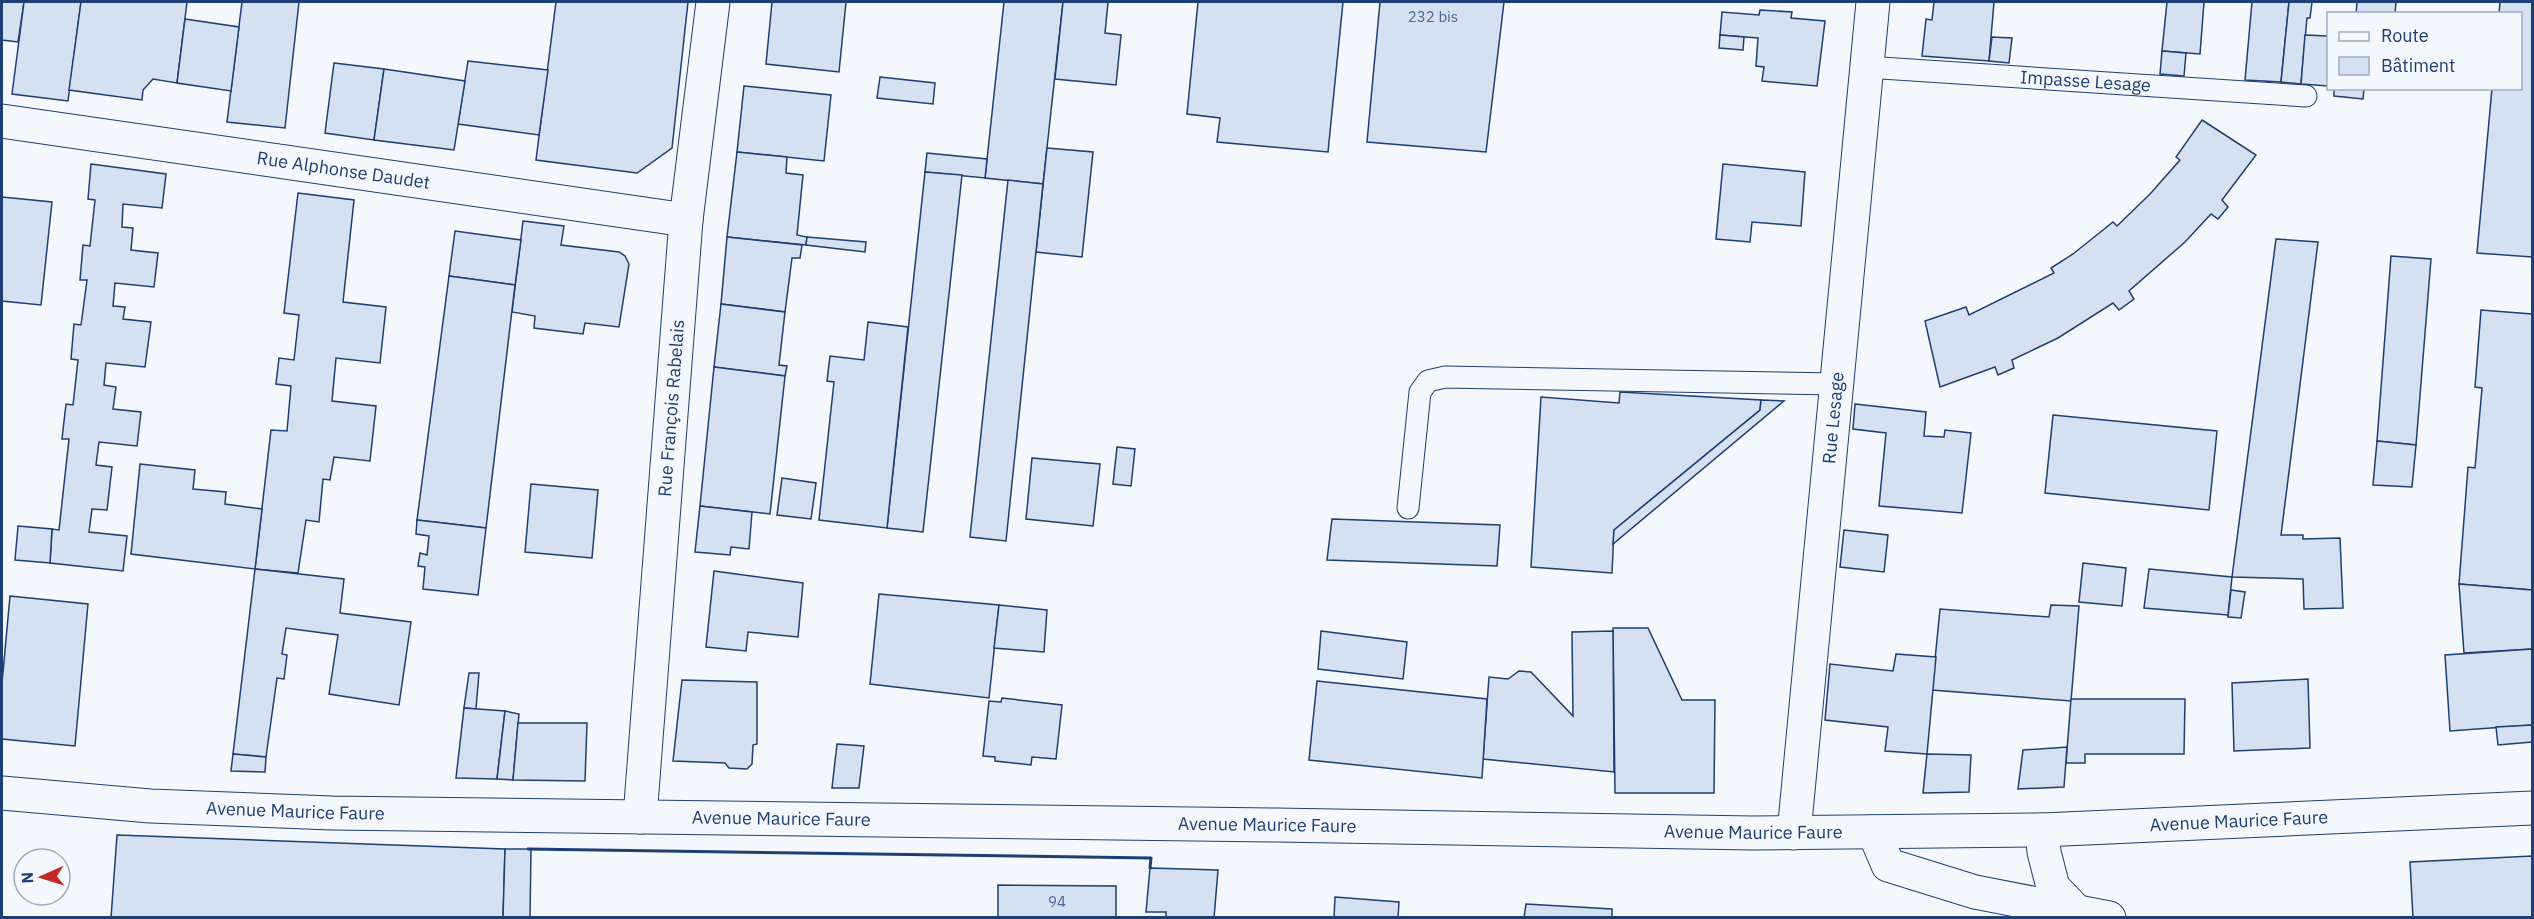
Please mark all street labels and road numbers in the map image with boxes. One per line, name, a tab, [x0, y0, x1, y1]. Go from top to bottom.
street label: Impasse Lesage	[2019, 65, 2152, 97]
street label: Rue Alphonse Daudet	[255, 146, 432, 194]
street label: Rue François Rabelais	[653, 319, 689, 498]
street label: Rue Lesage	[1817, 371, 1849, 465]
street label: Avenue Maurice Faure	[206, 796, 385, 825]
street label: Avenue Maurice Faure	[2149, 805, 2329, 836]
street label: Avenue Maurice Faure	[692, 806, 871, 831]
street label: Avenue Maurice Faure	[1178, 812, 1357, 837]
street label: Avenue Maurice Faure	[1664, 820, 1843, 844]

